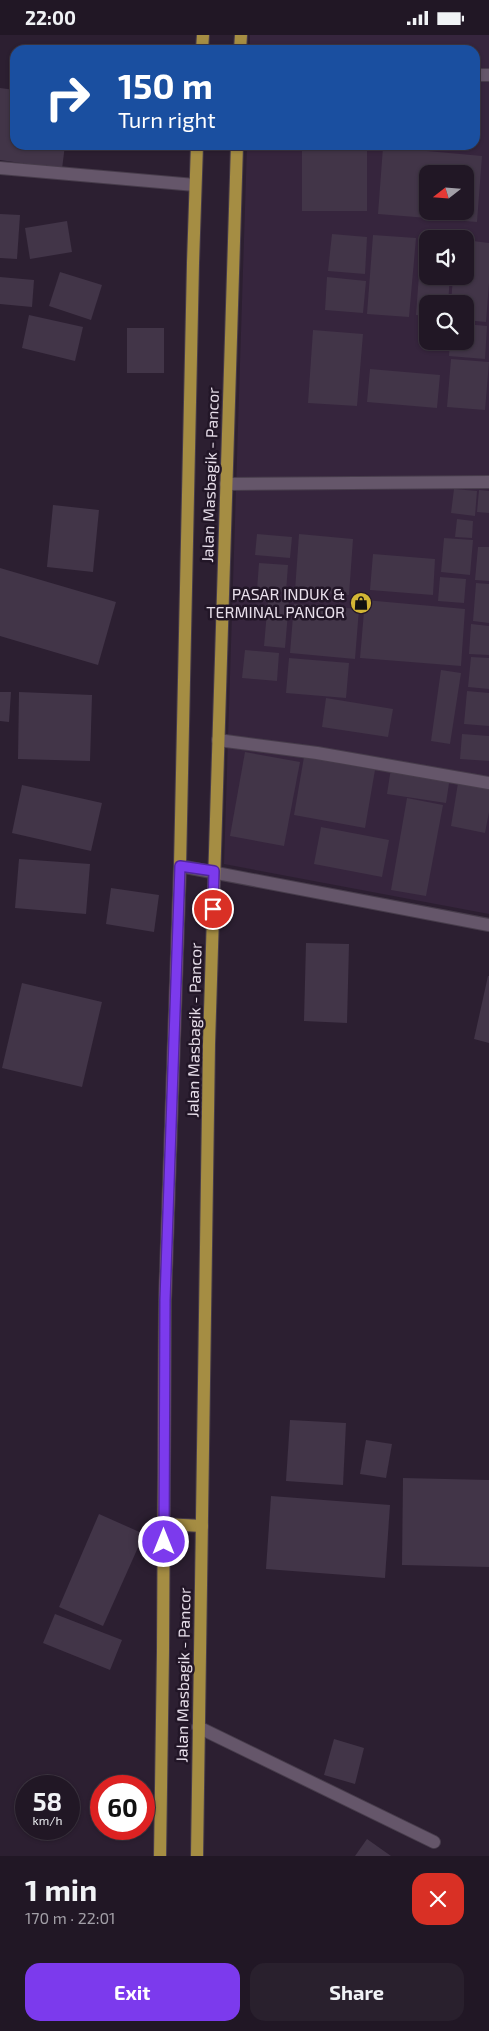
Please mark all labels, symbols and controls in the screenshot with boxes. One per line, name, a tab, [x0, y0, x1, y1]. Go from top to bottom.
text: 22:00	[25, 6, 76, 29]
text: 150 m	[118, 64, 213, 106]
icon: right	[35, 65, 100, 130]
text: Turn right	[118, 106, 216, 132]
north arrow	[419, 165, 474, 220]
map controls	[419, 165, 474, 350]
button: sound	[419, 230, 474, 285]
button: search	[419, 295, 474, 350]
street label: Jalan Masbagik - Pancor	[197, 386, 222, 563]
place label: PASAR INDUK & TERMINAL PANCOR	[206, 584, 345, 621]
shop icon: PASAR INDUK & TERMINAL PANCOR	[349, 591, 373, 615]
pin	[192, 888, 234, 930]
icon: arrive	[199, 895, 227, 923]
street label: Jalan Masbagik - Pancor	[182, 942, 205, 1118]
position arrow	[137, 1515, 189, 1567]
street label: Jalan Masbagik - Pancor	[171, 1587, 194, 1763]
speed limit sign: 60	[90, 1775, 155, 1840]
text: 58	[33, 1786, 62, 1816]
text: km/h	[33, 1813, 62, 1827]
text: 1 min	[25, 1871, 97, 1907]
button: close	[412, 1873, 464, 1925]
text: 170 m · 22:01	[25, 1908, 115, 1927]
button: Exit	[25, 1963, 240, 2021]
button: Share	[250, 1963, 464, 2021]

